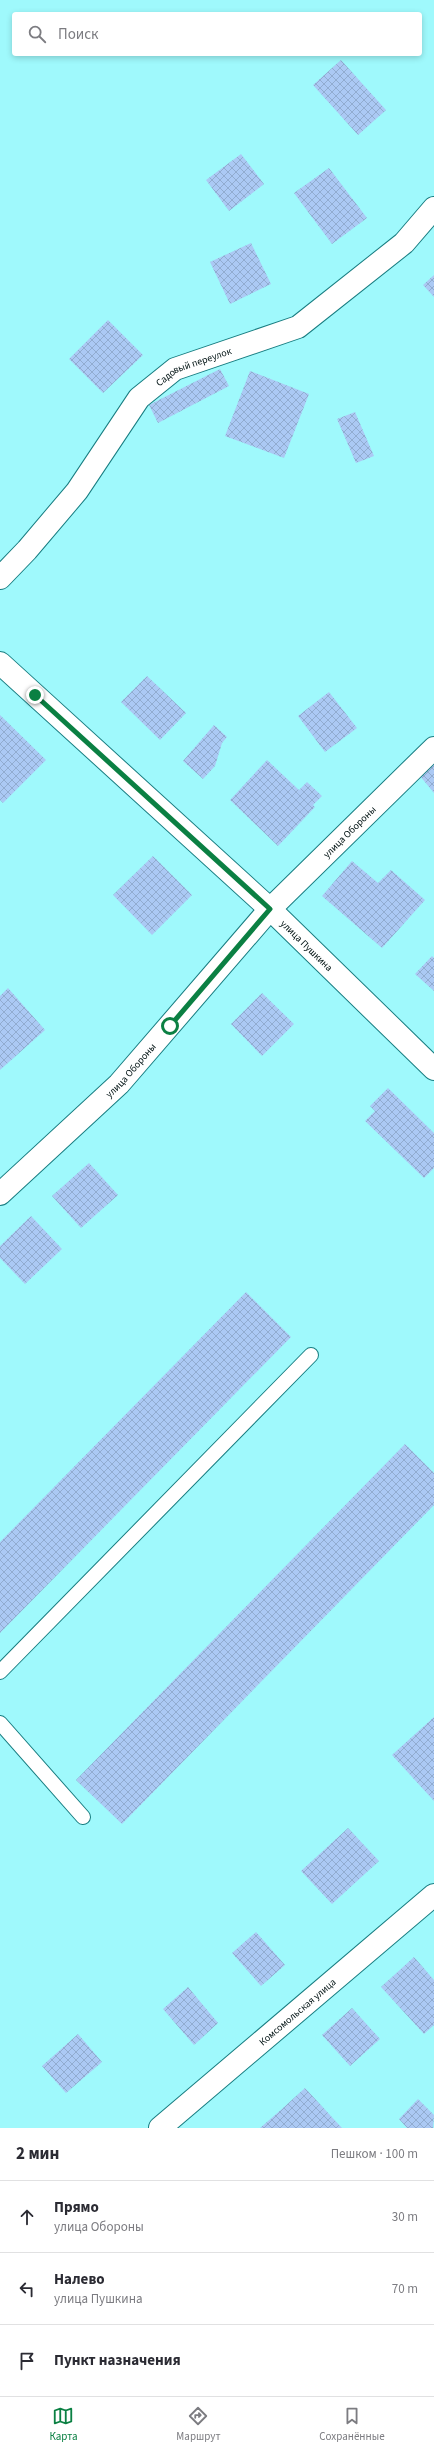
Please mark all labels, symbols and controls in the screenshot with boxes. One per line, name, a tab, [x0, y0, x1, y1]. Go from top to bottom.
search box	[12, 12, 422, 56]
icon: search	[26, 23, 48, 45]
text: Поиск	[58, 24, 99, 45]
street label: Садовый переулок	[153, 344, 233, 390]
route end	[26, 686, 44, 704]
street label: улица Обороны	[320, 803, 379, 861]
street label: улица Пушкина	[277, 917, 336, 975]
route start	[161, 1017, 179, 1035]
street label: улица Обороны	[103, 1040, 159, 1101]
street label: Комсомольская улица	[256, 1975, 339, 2049]
text: 2 мин	[16, 2142, 59, 2166]
text: Пешком · 100 m	[331, 2145, 418, 2163]
text: Прямо	[54, 2197, 99, 2218]
icon: ahead	[16, 2206, 38, 2228]
text: 30 m	[392, 2208, 418, 2226]
text: улица Обороны	[54, 2218, 144, 2236]
text: Налево	[54, 2269, 105, 2290]
icon: left	[16, 2278, 38, 2300]
text: 70 m	[392, 2280, 418, 2298]
text: улица Пушкина	[54, 2290, 143, 2308]
icon: arrive	[16, 2350, 38, 2372]
text: Пункт назначения	[54, 2350, 181, 2371]
tab: Карта	[49, 2405, 78, 2444]
tab: Маршрут	[176, 2405, 221, 2444]
tab: Сохранённые	[319, 2405, 385, 2444]

